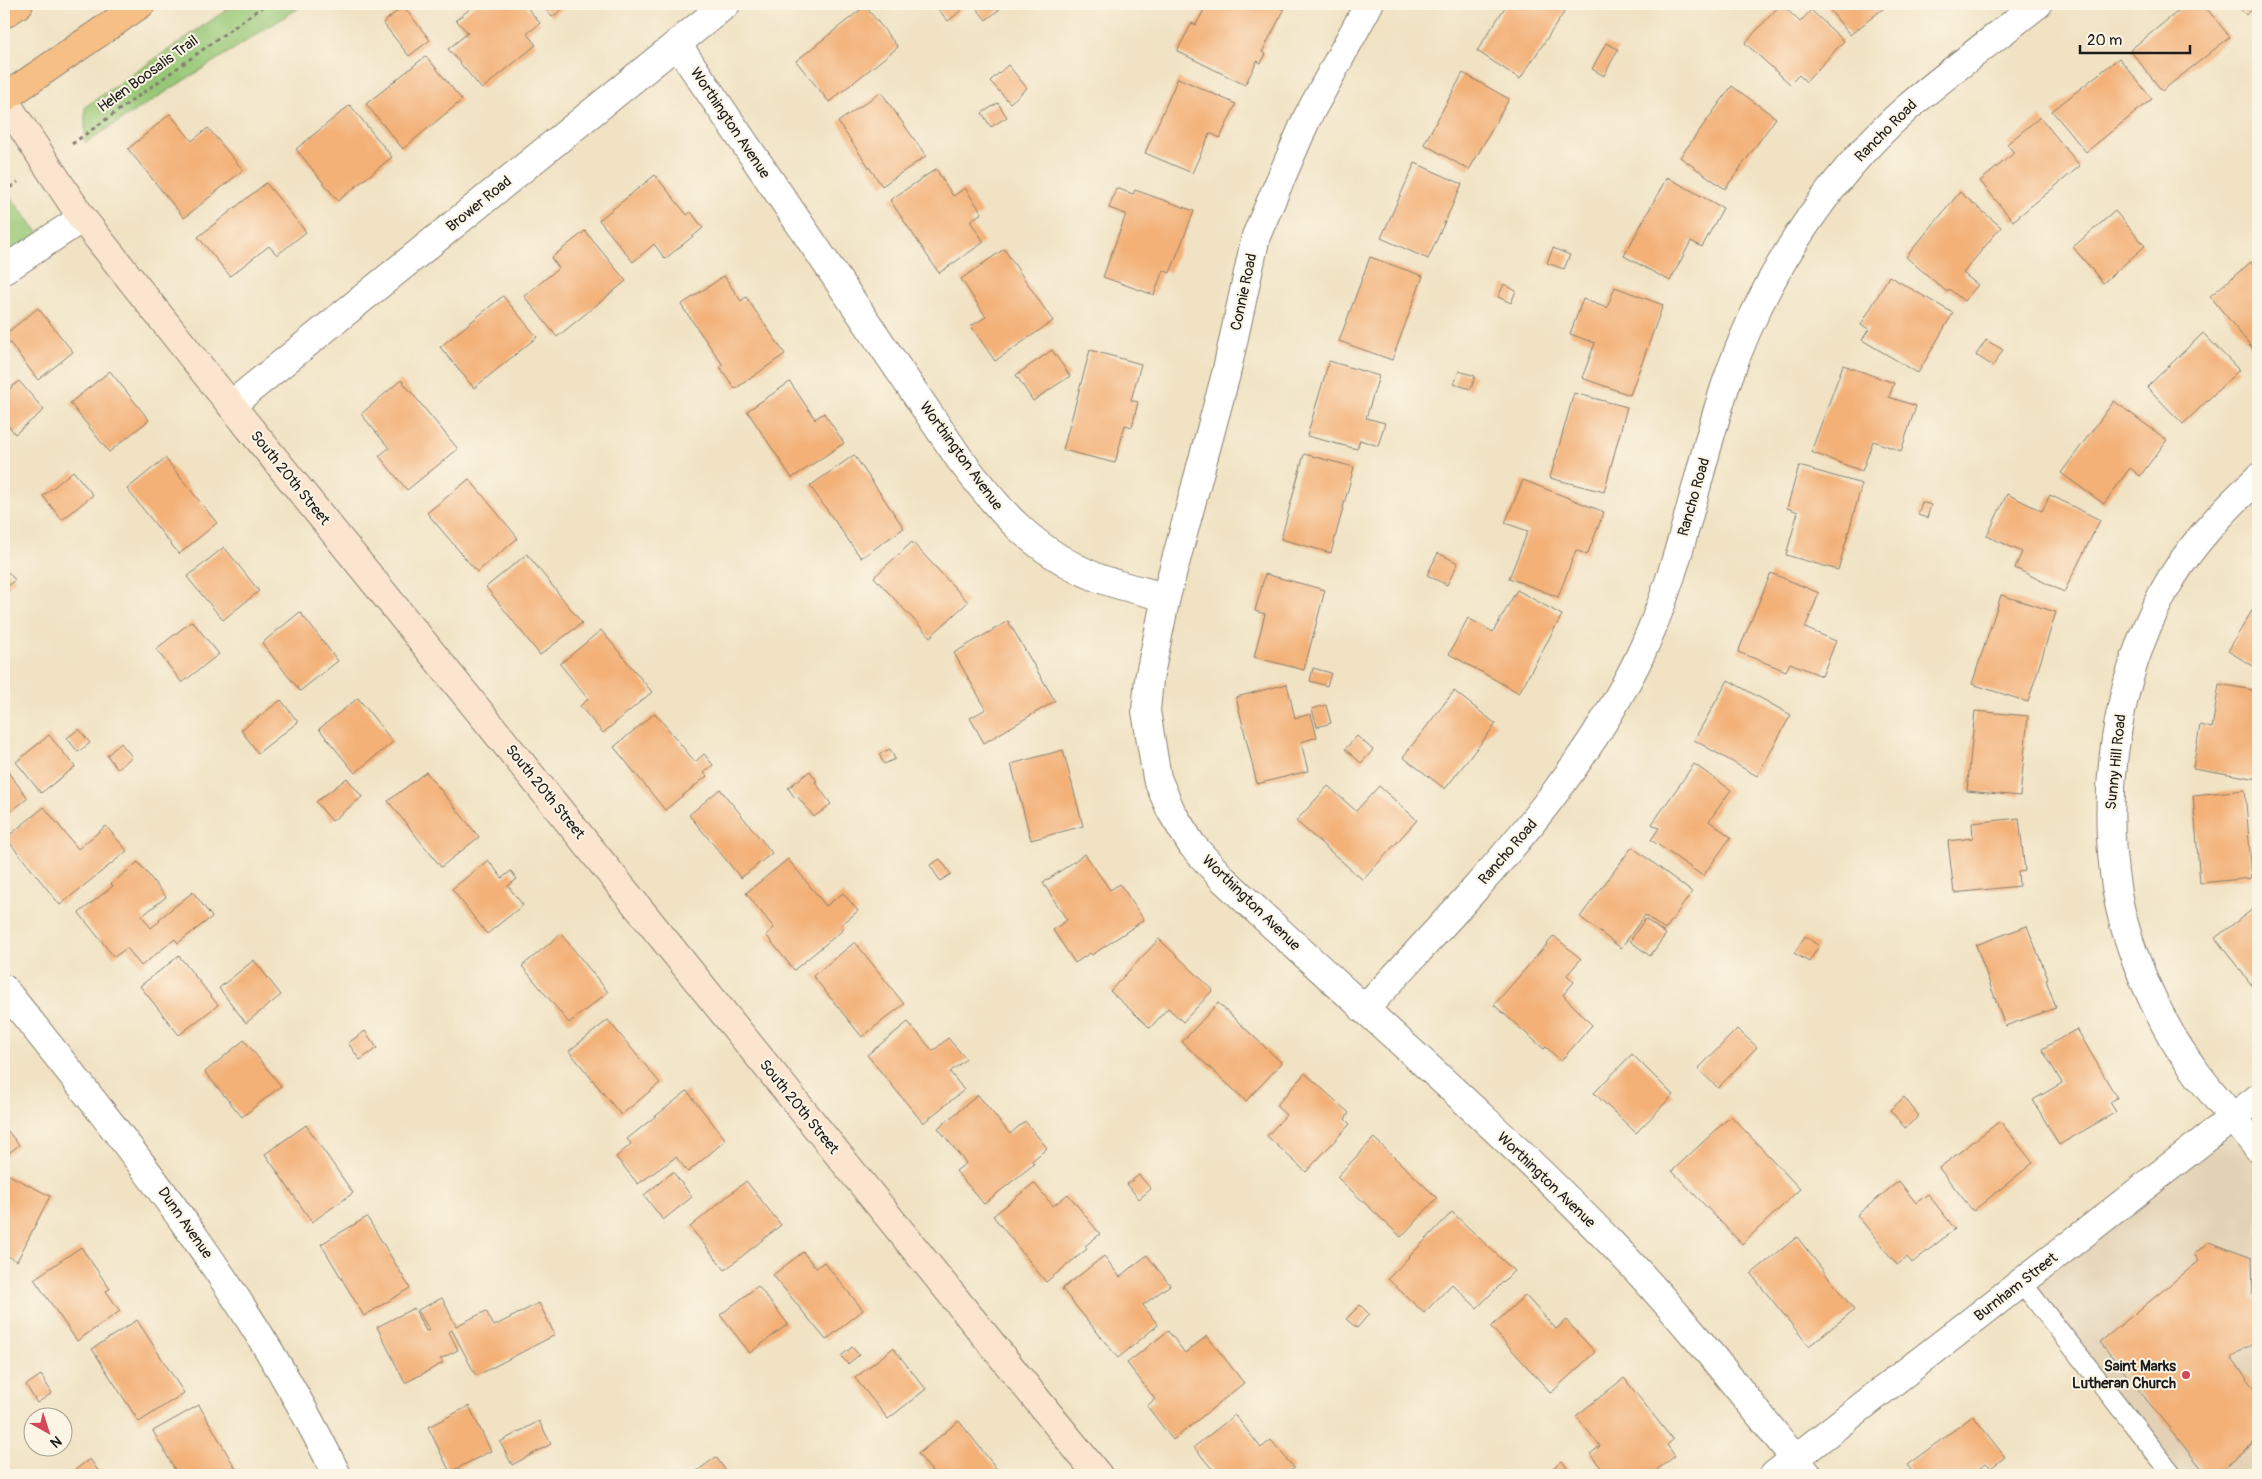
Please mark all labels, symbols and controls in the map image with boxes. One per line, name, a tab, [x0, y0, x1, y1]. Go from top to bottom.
scale bar	[2080, 22, 2190, 54]
street label: Helen Boosalis Trail	[94, 31, 202, 117]
text: 20 m	[2087, 31, 2122, 50]
street label: Worthington Avenue	[686, 64, 775, 183]
street label: Rancho Road	[1851, 96, 1921, 166]
street label: Brower Road	[442, 172, 516, 236]
street label: Connie Road	[1227, 252, 1261, 332]
street label: Worthington Avenue	[915, 398, 1007, 515]
street label: South 20th Street	[246, 427, 335, 530]
street label: Rancho Road	[1674, 456, 1714, 538]
street label: Sunny Hill Road	[2102, 713, 2130, 811]
street label: South 20th Street	[501, 741, 590, 844]
street label: Rancho Road	[1474, 815, 1542, 889]
street label: Worthington Avenue	[1198, 851, 1305, 955]
street label: South 20th Street	[755, 1056, 844, 1159]
street label: Worthington Avenue	[1493, 1128, 1600, 1232]
street label: Dunn Avenue	[153, 1184, 217, 1263]
street label: Burnham Street	[1970, 1248, 2062, 1326]
place label: Saint Marks Lutheran Church	[2072, 1357, 2176, 1393]
marker: Saint Marks Lutheran Church	[2180, 1369, 2192, 1381]
north arrow	[22, 1406, 72, 1456]
text: N	[47, 1432, 65, 1451]

